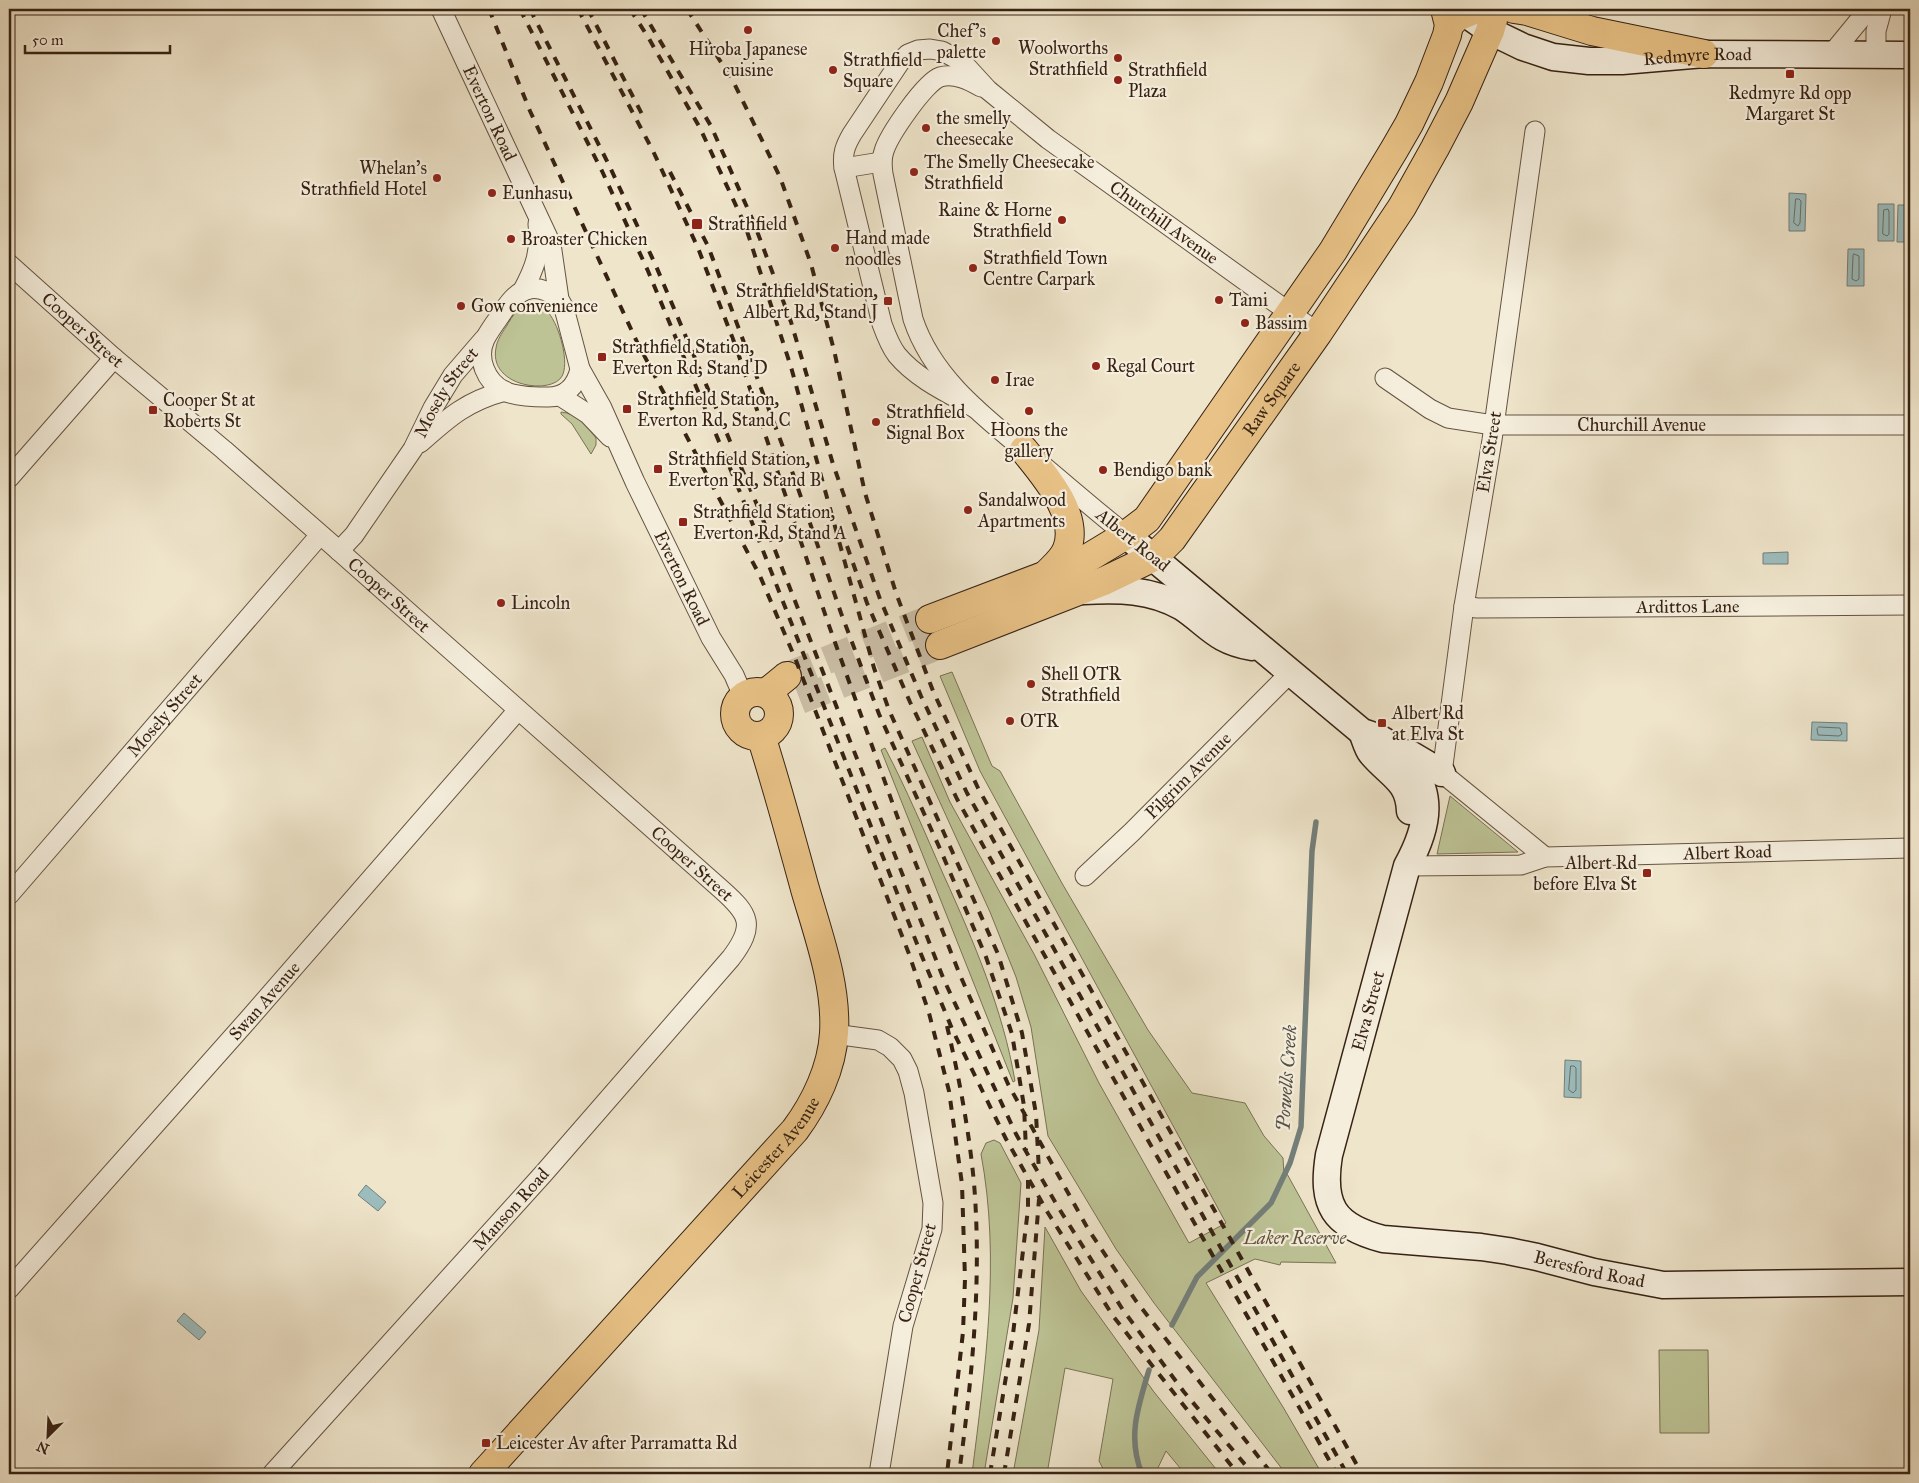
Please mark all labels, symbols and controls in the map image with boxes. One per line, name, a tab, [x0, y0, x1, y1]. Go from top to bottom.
place label: Chef's palette	[936, 20, 986, 63]
scale bar	[25, 22, 170, 54]
marker: Hiroba Japanese cuisine	[742, 24, 754, 36]
text: 50 m	[32, 31, 64, 49]
marker: Chef's palette	[990, 35, 1002, 47]
place label: Woolworths Strathfield	[1018, 37, 1108, 80]
place label: Hiroba Japanese cuisine	[689, 38, 807, 81]
street label: Redmyre Road	[1642, 43, 1752, 70]
place label: Strathfield Square	[843, 49, 922, 93]
marker: Woolworths Strathfield	[1112, 52, 1124, 64]
place label: Strathfield Plaza	[1128, 59, 1207, 102]
street label: Everton Road	[458, 62, 522, 164]
marker: Strathfield Square	[827, 64, 839, 76]
marker: Redmyre Rd opp Margaret St	[1784, 68, 1796, 80]
marker: Strathfield Plaza	[1112, 74, 1124, 86]
place label: Redmyre Rd opp Margaret St	[1728, 82, 1852, 126]
place label: the smelly cheesecake	[936, 107, 1014, 150]
marker: the smelly cheesecake	[920, 122, 932, 134]
place label: The Smelly Cheesecake Strathfield	[924, 151, 1095, 194]
place label: Whelan's Strathfield Hotel	[301, 157, 427, 200]
marker: The Smelly Cheesecake Strathfield	[908, 166, 920, 178]
marker: Whelan's Strathfield Hotel	[431, 172, 443, 184]
street label: Churchill Avenue	[1105, 176, 1223, 269]
place label: Eunhasu	[502, 182, 568, 204]
marker: Eunhasu	[486, 187, 498, 199]
place label: Raine & Horne Strathfield	[938, 199, 1052, 242]
place label: Strathfield	[708, 213, 787, 235]
marker: Raine & Horne Strathfield	[1056, 214, 1068, 226]
marker: Strathfield	[690, 217, 704, 231]
place label: Hand made noodles	[845, 227, 930, 270]
place label: Broaster Chicken	[521, 228, 648, 250]
marker: Broaster Chicken	[505, 233, 517, 245]
marker: Hand made noodles	[829, 242, 841, 254]
place label: Strathfield Town Centre Carpark	[983, 247, 1108, 290]
marker: Strathfield Town Centre Carpark	[967, 262, 979, 274]
place label: Strathfield Station, Albert Rd, Stand J	[736, 280, 879, 324]
street label: Cooper Street	[37, 288, 129, 373]
place label: Tami	[1229, 289, 1268, 311]
marker: Tami	[1213, 294, 1225, 306]
place label: Gow convenience	[471, 295, 598, 317]
marker: Strathfield Station, Albert Rd, Stand J	[882, 295, 894, 307]
marker: Gow convenience	[455, 300, 467, 312]
place label: Bassim	[1255, 312, 1308, 334]
marker: Bassim	[1239, 317, 1251, 329]
place label: Strathfield Station, Everton Rd, Stand D	[612, 336, 768, 379]
street label: Mosely Street	[409, 342, 483, 441]
marker: Strathfield Station, Everton Rd, Stand D	[596, 351, 608, 363]
place label: Regal Court	[1106, 355, 1196, 378]
street label: Raw Square	[1238, 357, 1305, 440]
marker: Regal Court	[1090, 360, 1102, 372]
place label: Irae	[1005, 369, 1035, 391]
marker: Irae	[989, 374, 1001, 386]
place label: Strathfield Station, Everton Rd, Stand C	[637, 388, 791, 431]
place label: Cooper St at Roberts St	[163, 389, 256, 432]
place label: Strathfield Signal Box	[886, 401, 965, 445]
marker: Strathfield Station, Everton Rd, Stand C	[621, 403, 633, 415]
marker: Cooper St at Roberts St	[147, 404, 159, 416]
marker: Hoons the gallery	[1023, 405, 1035, 417]
street label: Elva Street	[1472, 409, 1506, 494]
street label: Churchill Avenue	[1577, 414, 1706, 436]
marker: Strathfield Signal Box	[870, 416, 882, 428]
place label: Hoons the gallery	[990, 419, 1068, 463]
place label: Strathfield Station, Everton Rd, Stand B	[668, 448, 821, 491]
place label: Bendigo bank	[1113, 459, 1213, 482]
marker: Strathfield Station, Everton Rd, Stand B	[652, 463, 664, 475]
marker: Bendigo bank	[1097, 464, 1109, 476]
place label: Sandalwood Apartments	[977, 489, 1066, 532]
place label: Strathfield Station, Everton Rd, Stand A	[693, 501, 847, 544]
street label: Albert Road	[1091, 503, 1174, 576]
marker: Sandalwood Apartments	[962, 504, 974, 516]
marker: Strathfield Station, Everton Rd, Stand A	[677, 516, 689, 528]
street label: Everton Road	[649, 527, 714, 629]
street label: Cooper Street	[343, 553, 435, 638]
place label: Lincoln	[511, 592, 571, 614]
street label: Ardittos Lane	[1635, 595, 1740, 618]
marker: Lincoln	[495, 597, 507, 609]
place label: Shell OTR Strathfield	[1041, 663, 1122, 706]
street label: Mosely Street	[122, 668, 207, 761]
marker: Shell OTR Strathfield	[1025, 678, 1037, 690]
place label: Albert Rd at Elva St	[1391, 702, 1465, 745]
place label: OTR	[1020, 710, 1060, 732]
marker: OTR	[1004, 715, 1016, 727]
marker: Albert Rd at Elva St	[1376, 717, 1388, 729]
street label: Pilgrim Avenue	[1140, 728, 1236, 823]
street label: Cooper Street	[646, 821, 739, 906]
street label: Albert Road	[1682, 840, 1772, 865]
place label: Albert Rd before Elva St	[1533, 852, 1638, 895]
marker: Albert Rd before Elva St	[1641, 867, 1653, 879]
street label: Swan Avenue	[224, 957, 305, 1045]
street label: Elva Street	[1347, 968, 1389, 1054]
water label: Powells Creek	[1271, 1024, 1302, 1132]
street label: Leicester Avenue	[727, 1093, 825, 1203]
street label: Manson Road	[468, 1163, 554, 1255]
street label: Cooper Street	[893, 1220, 941, 1325]
park label: Laker Reserve	[1243, 1227, 1347, 1249]
street label: Beresford Road	[1532, 1246, 1647, 1292]
north arrow	[22, 1410, 72, 1460]
place label: Leicester Av after Parramatta Rd	[496, 1432, 737, 1454]
text: N	[34, 1437, 52, 1458]
marker: Leicester Av after Parramatta Rd	[480, 1437, 492, 1449]

